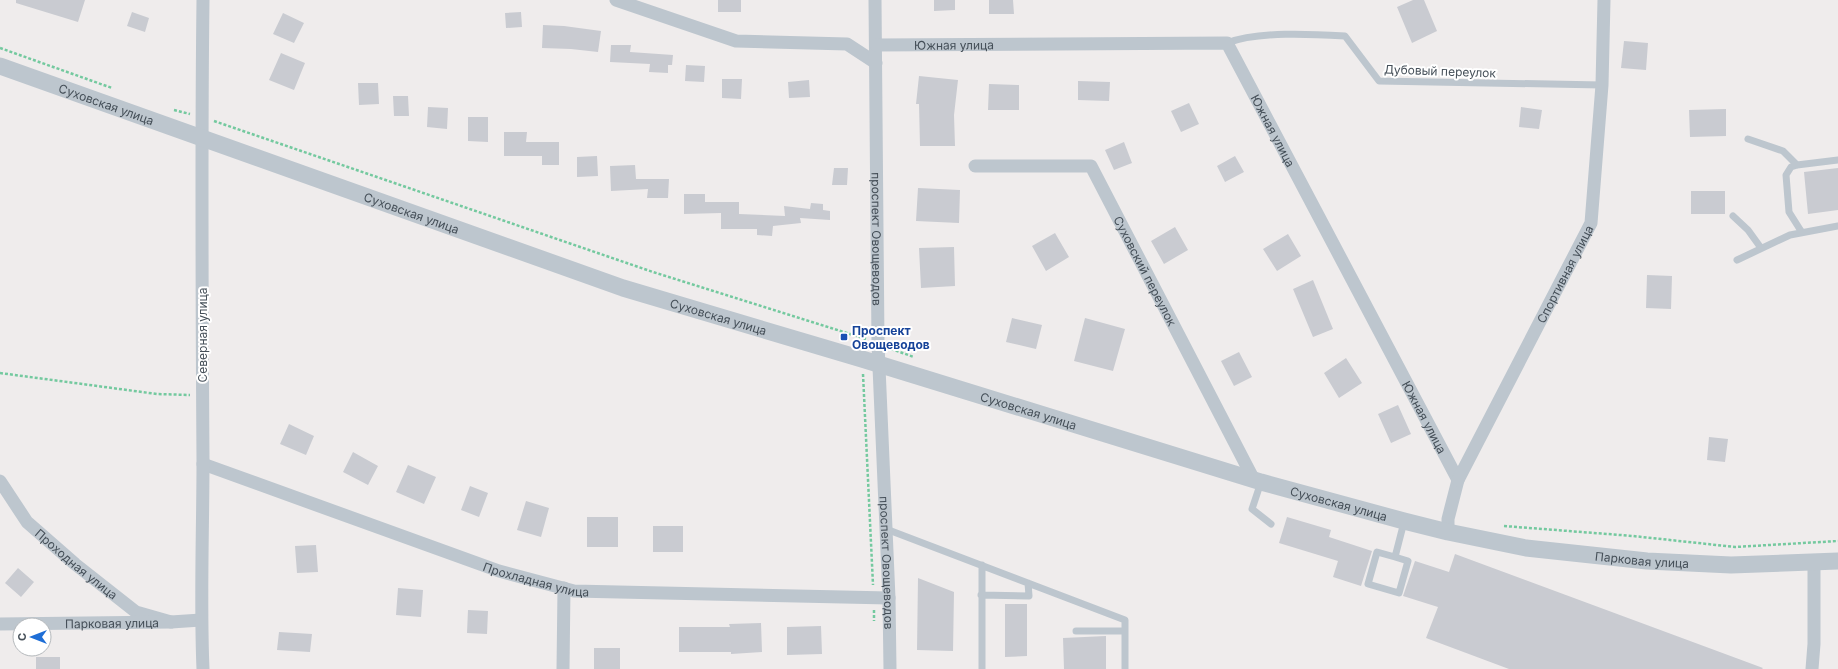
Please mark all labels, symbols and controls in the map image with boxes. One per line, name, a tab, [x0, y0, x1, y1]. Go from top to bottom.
street label: Южная улица	[914, 37, 994, 52]
street label: Дубовый переулок	[1384, 62, 1497, 80]
street label: Суховская улица	[57, 80, 156, 128]
street label: Южная улица	[1248, 92, 1299, 169]
street label: проспект Овощеводов	[869, 172, 885, 306]
street label: Суховская улица	[362, 189, 461, 237]
street label: Суховский переулок	[1111, 213, 1180, 329]
street label: Спортивная улица	[1533, 223, 1596, 325]
street label: Северная улица	[195, 288, 210, 382]
street label: Суховская улица	[668, 295, 769, 338]
place label: Проспект Овощеводов	[852, 323, 930, 352]
marker: Проспект Овощеводов	[839, 332, 849, 342]
street label: Южная улица	[1399, 378, 1450, 456]
street label: Суховская улица	[979, 388, 1079, 432]
street label: Суховская улица	[1289, 483, 1389, 524]
street label: проспект Овощеводов	[877, 496, 897, 630]
street label: Проходная улица	[32, 525, 121, 602]
street label: Парковая улица	[1594, 548, 1689, 570]
street label: Прохладная улица	[481, 558, 589, 599]
street label: Парковая улица	[65, 615, 159, 631]
north arrow	[12, 617, 52, 657]
text: С	[15, 633, 29, 641]

